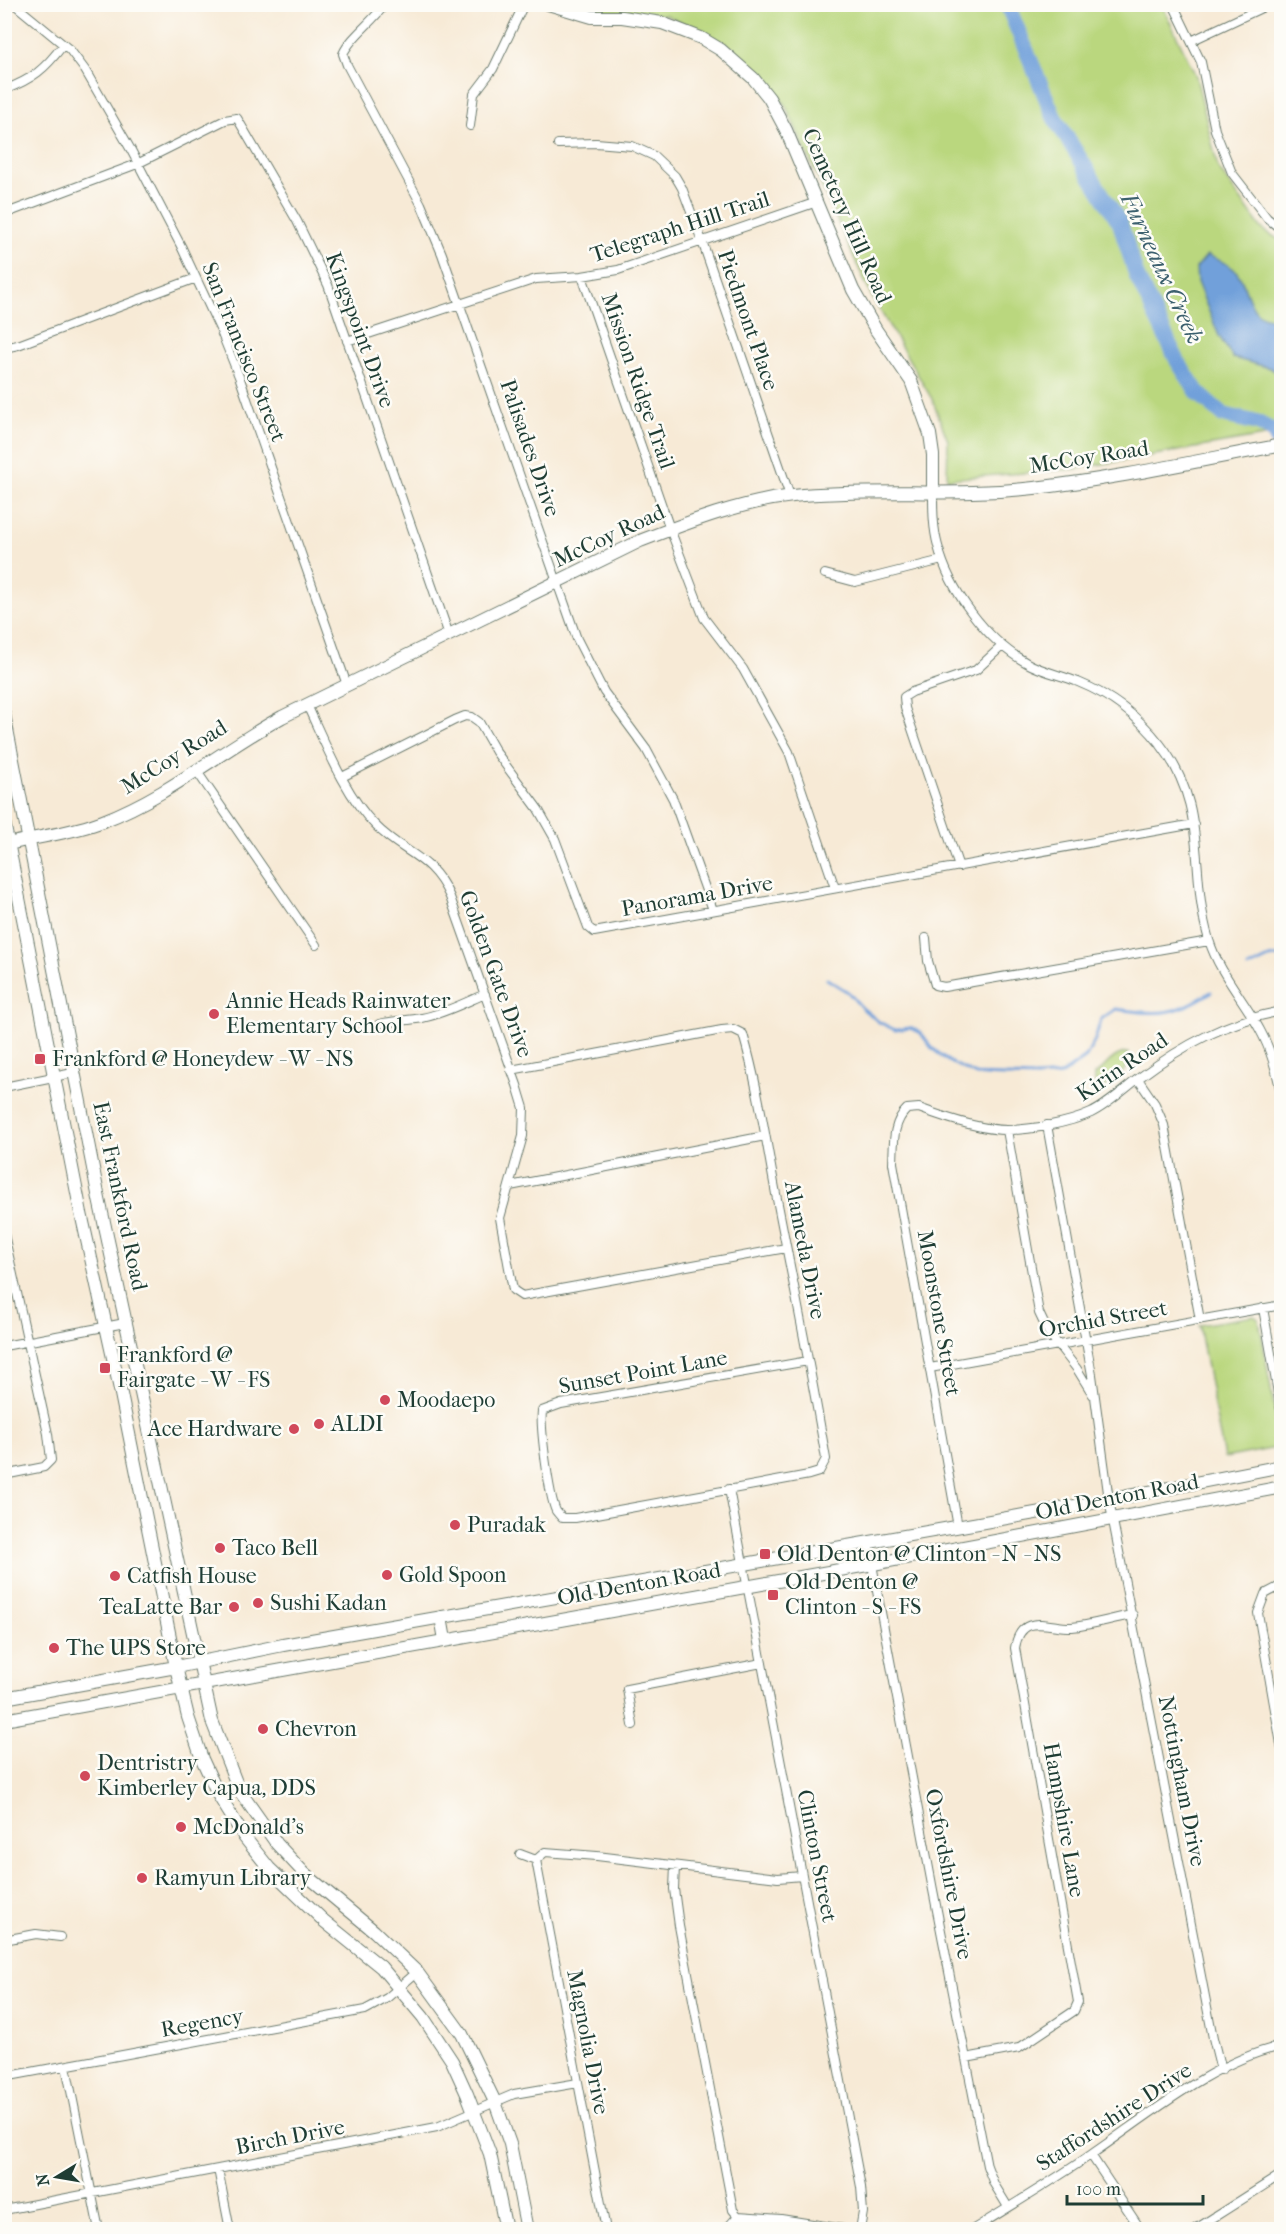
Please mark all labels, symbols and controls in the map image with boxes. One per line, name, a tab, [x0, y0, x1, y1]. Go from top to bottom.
street label: Cemetery Hill Road	[797, 124, 898, 309]
street label: Telegraph Hill Trail	[587, 186, 773, 268]
water label: Furneaux Creek	[1114, 187, 1209, 348]
street label: Piedmont Place	[712, 246, 784, 394]
street label: Kingspoint Drive	[320, 249, 400, 411]
street label: San Francisco Street	[196, 259, 292, 446]
street label: Mission Ridge Trail	[596, 289, 680, 473]
street label: Palisades Drive	[494, 376, 566, 520]
street label: McCoy Road	[1028, 435, 1151, 479]
street label: McCoy Road	[549, 498, 670, 573]
street label: McCoy Road	[116, 714, 233, 800]
street label: Panorama Drive	[619, 870, 775, 922]
street label: Golden Gate Drive	[454, 887, 538, 1061]
place label: Annie Heads Rainwater Elementary School	[225, 988, 451, 1039]
marker: Annie Heads Rainwater Elementary School	[207, 1007, 221, 1021]
street label: Kirin Road	[1071, 1026, 1174, 1107]
place label: Frankford @ Honeydew - W - NS	[52, 1046, 353, 1072]
marker: Frankford @ Honeydew - W - NS	[33, 1052, 47, 1066]
street label: East Frankford Road	[87, 1099, 153, 1294]
street label: Alameda Drive	[779, 1178, 831, 1321]
street label: Moonstone Street	[912, 1228, 966, 1398]
street label: Orchid Street	[1037, 1295, 1169, 1343]
place label: Frankford @ Fairgate - W - FS	[117, 1342, 270, 1393]
street label: Sunset Point Lane	[557, 1344, 729, 1400]
marker: Frankford @ Fairgate - W - FS	[98, 1361, 112, 1375]
place label: Moodaepo	[397, 1387, 495, 1413]
marker: Moodaepo	[378, 1393, 392, 1407]
place label: ALDI	[330, 1411, 384, 1437]
place label: Ace Hardware	[147, 1416, 282, 1442]
marker: ALDI	[312, 1417, 326, 1431]
marker: Ace Hardware	[287, 1422, 301, 1436]
street label: Old Denton Road	[1033, 1468, 1202, 1526]
place label: Puradak	[467, 1512, 546, 1538]
marker: Puradak	[448, 1518, 462, 1532]
place label: Taco Bell	[232, 1535, 318, 1561]
marker: Taco Bell	[213, 1541, 227, 1555]
place label: Old Denton @ Clinton - N - NS	[777, 1541, 1061, 1567]
marker: Old Denton @ Clinton - N - NS	[758, 1547, 772, 1561]
street label: Old Denton Road	[555, 1557, 724, 1611]
place label: Gold Spoon	[399, 1562, 507, 1588]
place label: Catfish House	[127, 1563, 257, 1589]
marker: Gold Spoon	[380, 1568, 394, 1582]
marker: Catfish House	[108, 1569, 122, 1583]
place label: Old Denton @ Clinton - S - FS	[785, 1569, 921, 1620]
marker: Old Denton @ Clinton - S - FS	[766, 1588, 780, 1602]
place label: Sushi Kadan	[270, 1590, 387, 1616]
place label: TeaLatte Bar	[99, 1594, 223, 1620]
marker: Sushi Kadan	[251, 1596, 265, 1610]
marker: TeaLatte Bar	[227, 1600, 241, 1614]
place label: The UPS Store	[66, 1635, 206, 1661]
marker: The UPS Store	[47, 1641, 61, 1655]
street label: Nottingham Drive	[1153, 1693, 1211, 1869]
place label: Chevron	[275, 1716, 357, 1742]
marker: Chevron	[256, 1722, 270, 1736]
street label: Hampshire Lane	[1038, 1741, 1090, 1899]
place label: Dentristry Kimberley Capua, DDS	[97, 1750, 316, 1801]
marker: Dentristry Kimberley Capua, DDS	[78, 1769, 92, 1783]
street label: Oxfordshire Drive	[920, 1786, 978, 1962]
street label: Clinton Street	[791, 1788, 843, 1925]
place label: McDonald's	[193, 1814, 304, 1840]
marker: McDonald's	[174, 1820, 188, 1834]
place label: Ramyun Library	[154, 1865, 313, 1891]
marker: Ramyun Library	[135, 1871, 149, 1885]
street label: Magnolia Drive	[561, 1967, 615, 2117]
street label: Regency	[159, 2003, 246, 2043]
street label: Staffordshire Drive	[1031, 2057, 1197, 2177]
street label: Birch Drive	[233, 2114, 347, 2160]
north arrow	[27, 2147, 87, 2207]
scale bar	[1067, 2168, 1204, 2206]
text: N	[32, 2171, 53, 2188]
text: 100 m	[1076, 2179, 1121, 2200]

